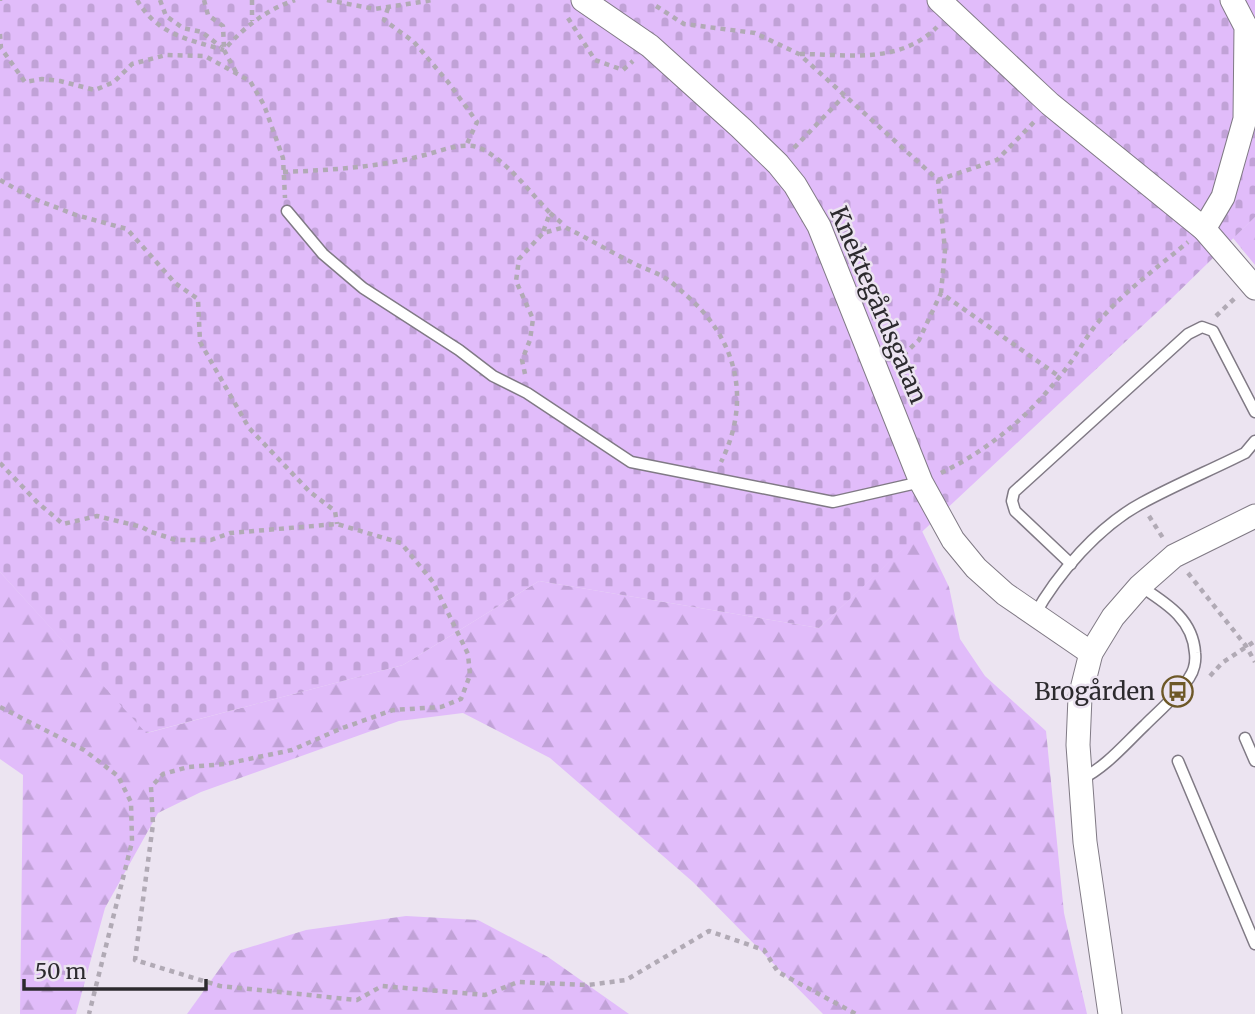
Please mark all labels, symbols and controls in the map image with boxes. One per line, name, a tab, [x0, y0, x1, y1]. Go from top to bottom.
street label: Knektegårdsgatan	[823, 202, 934, 408]
bus stop icon: Brogården	[1161, 675, 1195, 709]
place label: Brogården	[1034, 676, 1155, 707]
scale bar	[24, 948, 206, 992]
text: 50 m	[35, 958, 86, 985]

